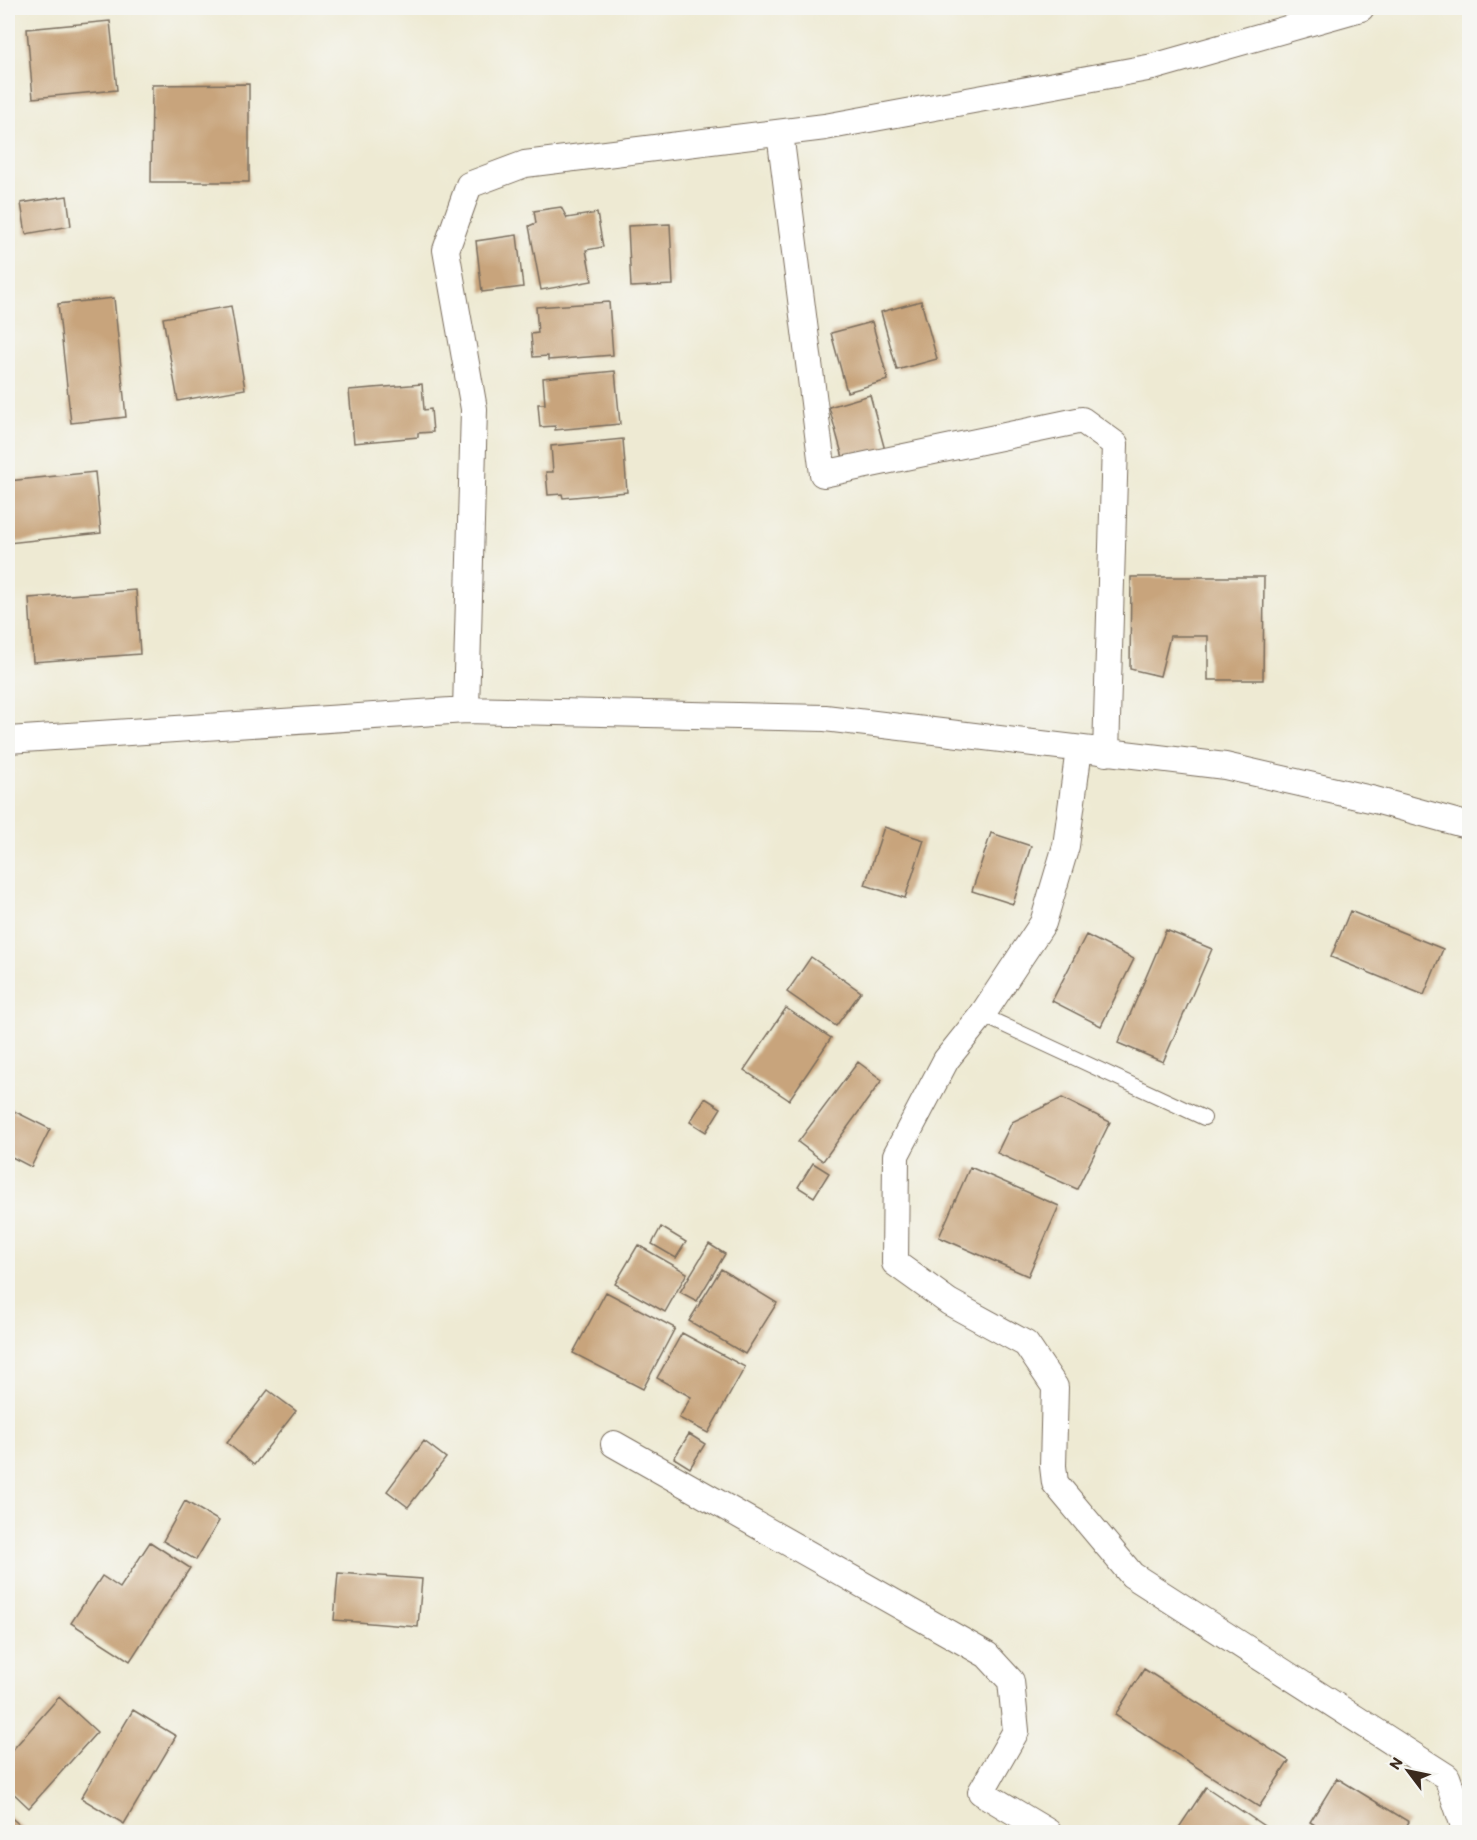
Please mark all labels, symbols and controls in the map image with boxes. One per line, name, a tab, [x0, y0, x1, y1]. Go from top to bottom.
north arrow	[1378, 1741, 1438, 1801]
text: N	[1385, 1754, 1407, 1773]

